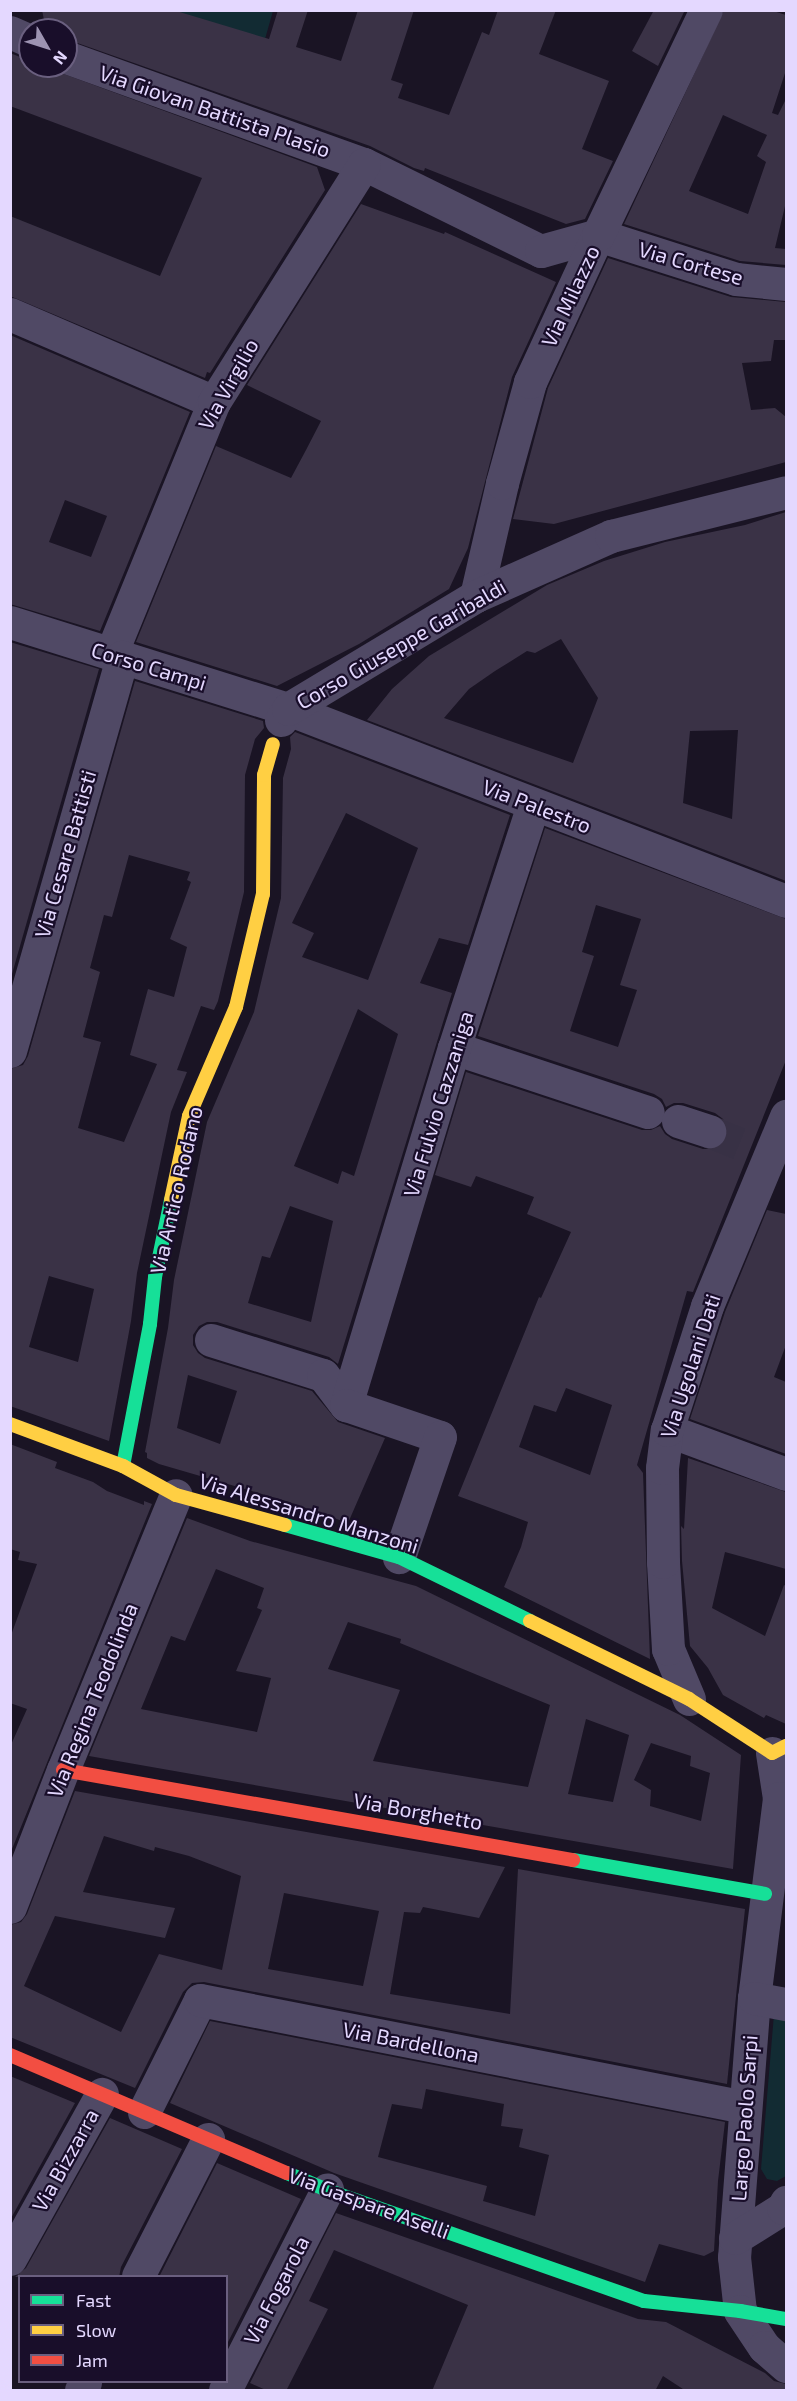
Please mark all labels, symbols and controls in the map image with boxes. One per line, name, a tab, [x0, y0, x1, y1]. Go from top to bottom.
north arrow	[18, 18, 78, 78]
text: N	[50, 48, 72, 69]
street label: Via Giovan Battista Plasio	[96, 60, 334, 162]
street label: Via Cortese	[636, 236, 746, 290]
street label: Via Milazzo	[536, 241, 604, 351]
street label: Via Virgilio	[193, 334, 263, 434]
street label: Corso Giuseppe Garibaldi	[292, 574, 510, 714]
street label: Corso Campi	[88, 637, 210, 695]
street label: Via Cesare Battisti	[29, 767, 101, 941]
street label: Via Palestro	[479, 774, 595, 838]
street label: Via Fulvio Cazzaniga	[398, 1008, 478, 1200]
street label: Via Antico Rodano	[144, 1103, 208, 1277]
street label: Via Ugolani Dati	[655, 1291, 725, 1441]
street label: Via Alessandro Manzoni	[196, 1468, 422, 1558]
street label: Via Regina Teodolinda	[41, 1599, 143, 1801]
street label: Via Borghetto	[351, 1787, 485, 1835]
street label: Via Bardellona	[341, 2016, 481, 2068]
street label: Largo Paolo Sarpi	[726, 2034, 762, 2202]
street label: Via Bizzarra	[26, 2104, 104, 2216]
street label: Via Gaspare Aselli	[285, 2162, 453, 2244]
street label: Via Fogarola	[238, 2232, 314, 2348]
legend	[18, 2275, 228, 2383]
text: Fast	[76, 2289, 111, 2311]
text: Slow	[76, 2319, 116, 2341]
text: Jam	[76, 2349, 108, 2371]

